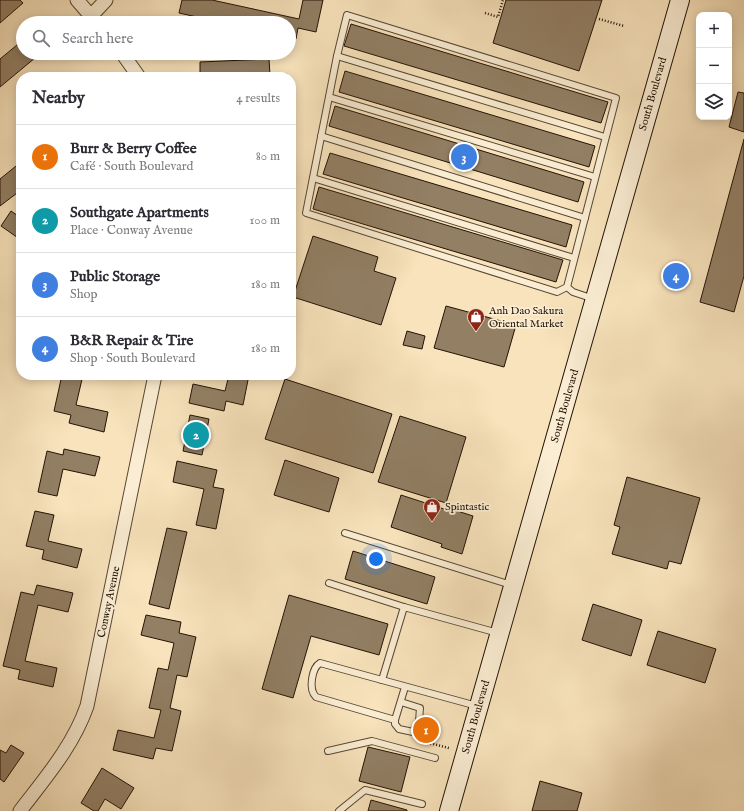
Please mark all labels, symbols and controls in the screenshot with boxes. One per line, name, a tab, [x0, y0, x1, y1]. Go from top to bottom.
map controls	[696, 12, 732, 120]
button: +	[696, 12, 732, 48]
search box	[16, 16, 296, 60]
icon: search	[30, 27, 52, 49]
text: Search here	[62, 29, 133, 48]
button: −	[696, 48, 732, 84]
street label: South Boulevard	[636, 56, 670, 132]
button: layers	[696, 84, 732, 120]
text: Nearby	[32, 88, 85, 109]
text: 4 results	[236, 90, 280, 107]
text: Burr & Berry Coffee	[70, 139, 197, 158]
pin: 3	[451, 142, 477, 172]
text: 1	[43, 148, 47, 165]
text: 80 m	[256, 148, 280, 165]
text: Café · South Boulevard	[70, 158, 194, 175]
text: Southgate Apartments	[70, 203, 209, 222]
text: 2	[42, 212, 48, 229]
text: 100 m	[250, 212, 280, 229]
text: Place · Conway Avenue	[70, 222, 193, 239]
pin: 4	[663, 261, 689, 291]
text: Public Storage	[70, 267, 160, 286]
text: 3	[43, 276, 47, 293]
text: 180 m	[251, 276, 280, 293]
text: Shop	[70, 286, 98, 303]
place label: Anh Dao Sakura Oriental Market	[488, 304, 564, 331]
shop icon: Anh Dao Sakura Oriental Market	[466, 307, 486, 332]
text: B&R Repair & Tire	[70, 331, 193, 350]
text: 4	[42, 340, 48, 357]
text: 180 m	[251, 340, 280, 357]
text: Shop · South Boulevard	[70, 350, 196, 367]
street label: South Boulevard	[548, 368, 582, 444]
pin: 2	[183, 420, 209, 450]
shop icon: Spintastic	[422, 497, 442, 522]
place label: Spintastic	[445, 500, 489, 514]
your location	[366, 549, 386, 569]
street label: Conway Avenue	[95, 565, 123, 639]
street label: South Boulevard	[459, 679, 493, 755]
pin: 1	[413, 715, 439, 745]

